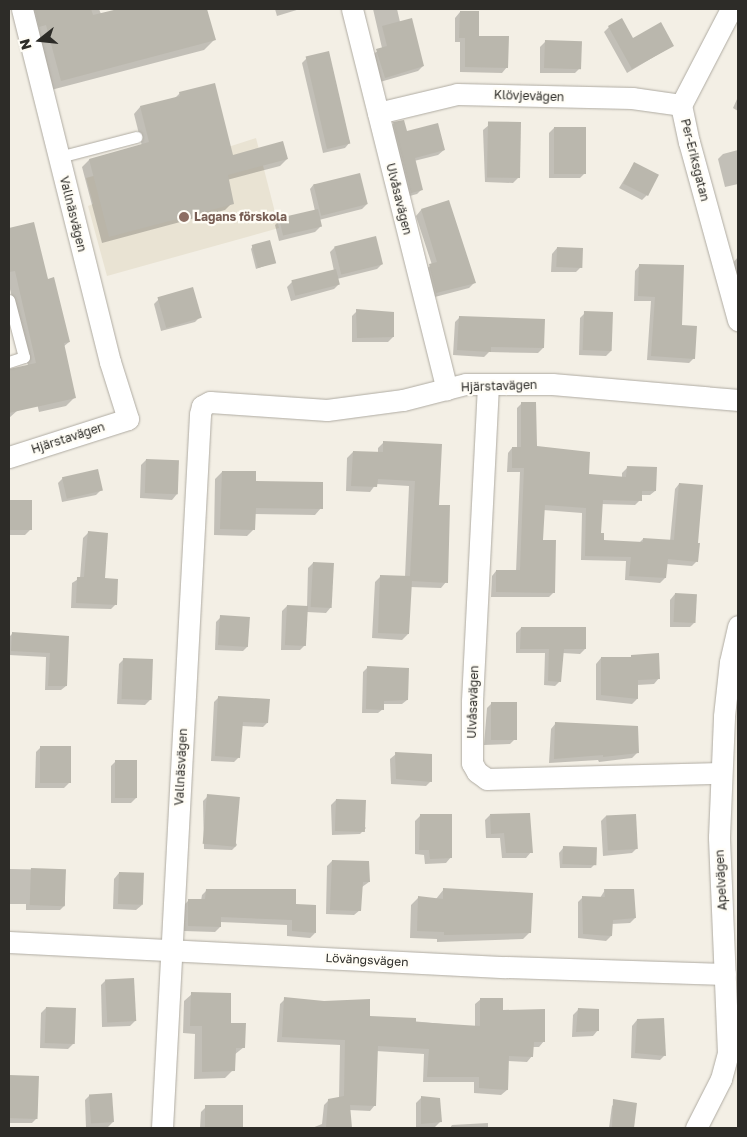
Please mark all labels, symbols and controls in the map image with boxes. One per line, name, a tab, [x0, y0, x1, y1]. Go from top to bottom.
north arrow	[15, 15, 65, 65]
text: N	[15, 37, 35, 52]
street label: Klövjevägen	[494, 88, 564, 104]
street label: Per-Eriksgatan	[678, 117, 712, 203]
street label: Ulvåsavägen	[383, 162, 415, 236]
street label: Vallnäsvägen	[57, 175, 89, 253]
place label: Lagans förskola	[194, 210, 287, 224]
marker: Lagans förskola	[178, 211, 190, 223]
street label: Hjärstavägen	[461, 377, 537, 395]
street label: Hjärstavägen	[29, 419, 107, 457]
street label: Ulvåsavägen	[465, 665, 481, 739]
street label: Vallnäsvägen	[172, 728, 190, 806]
street label: Apelvägen	[712, 849, 730, 911]
street label: Lövängsvägen	[325, 951, 409, 969]

